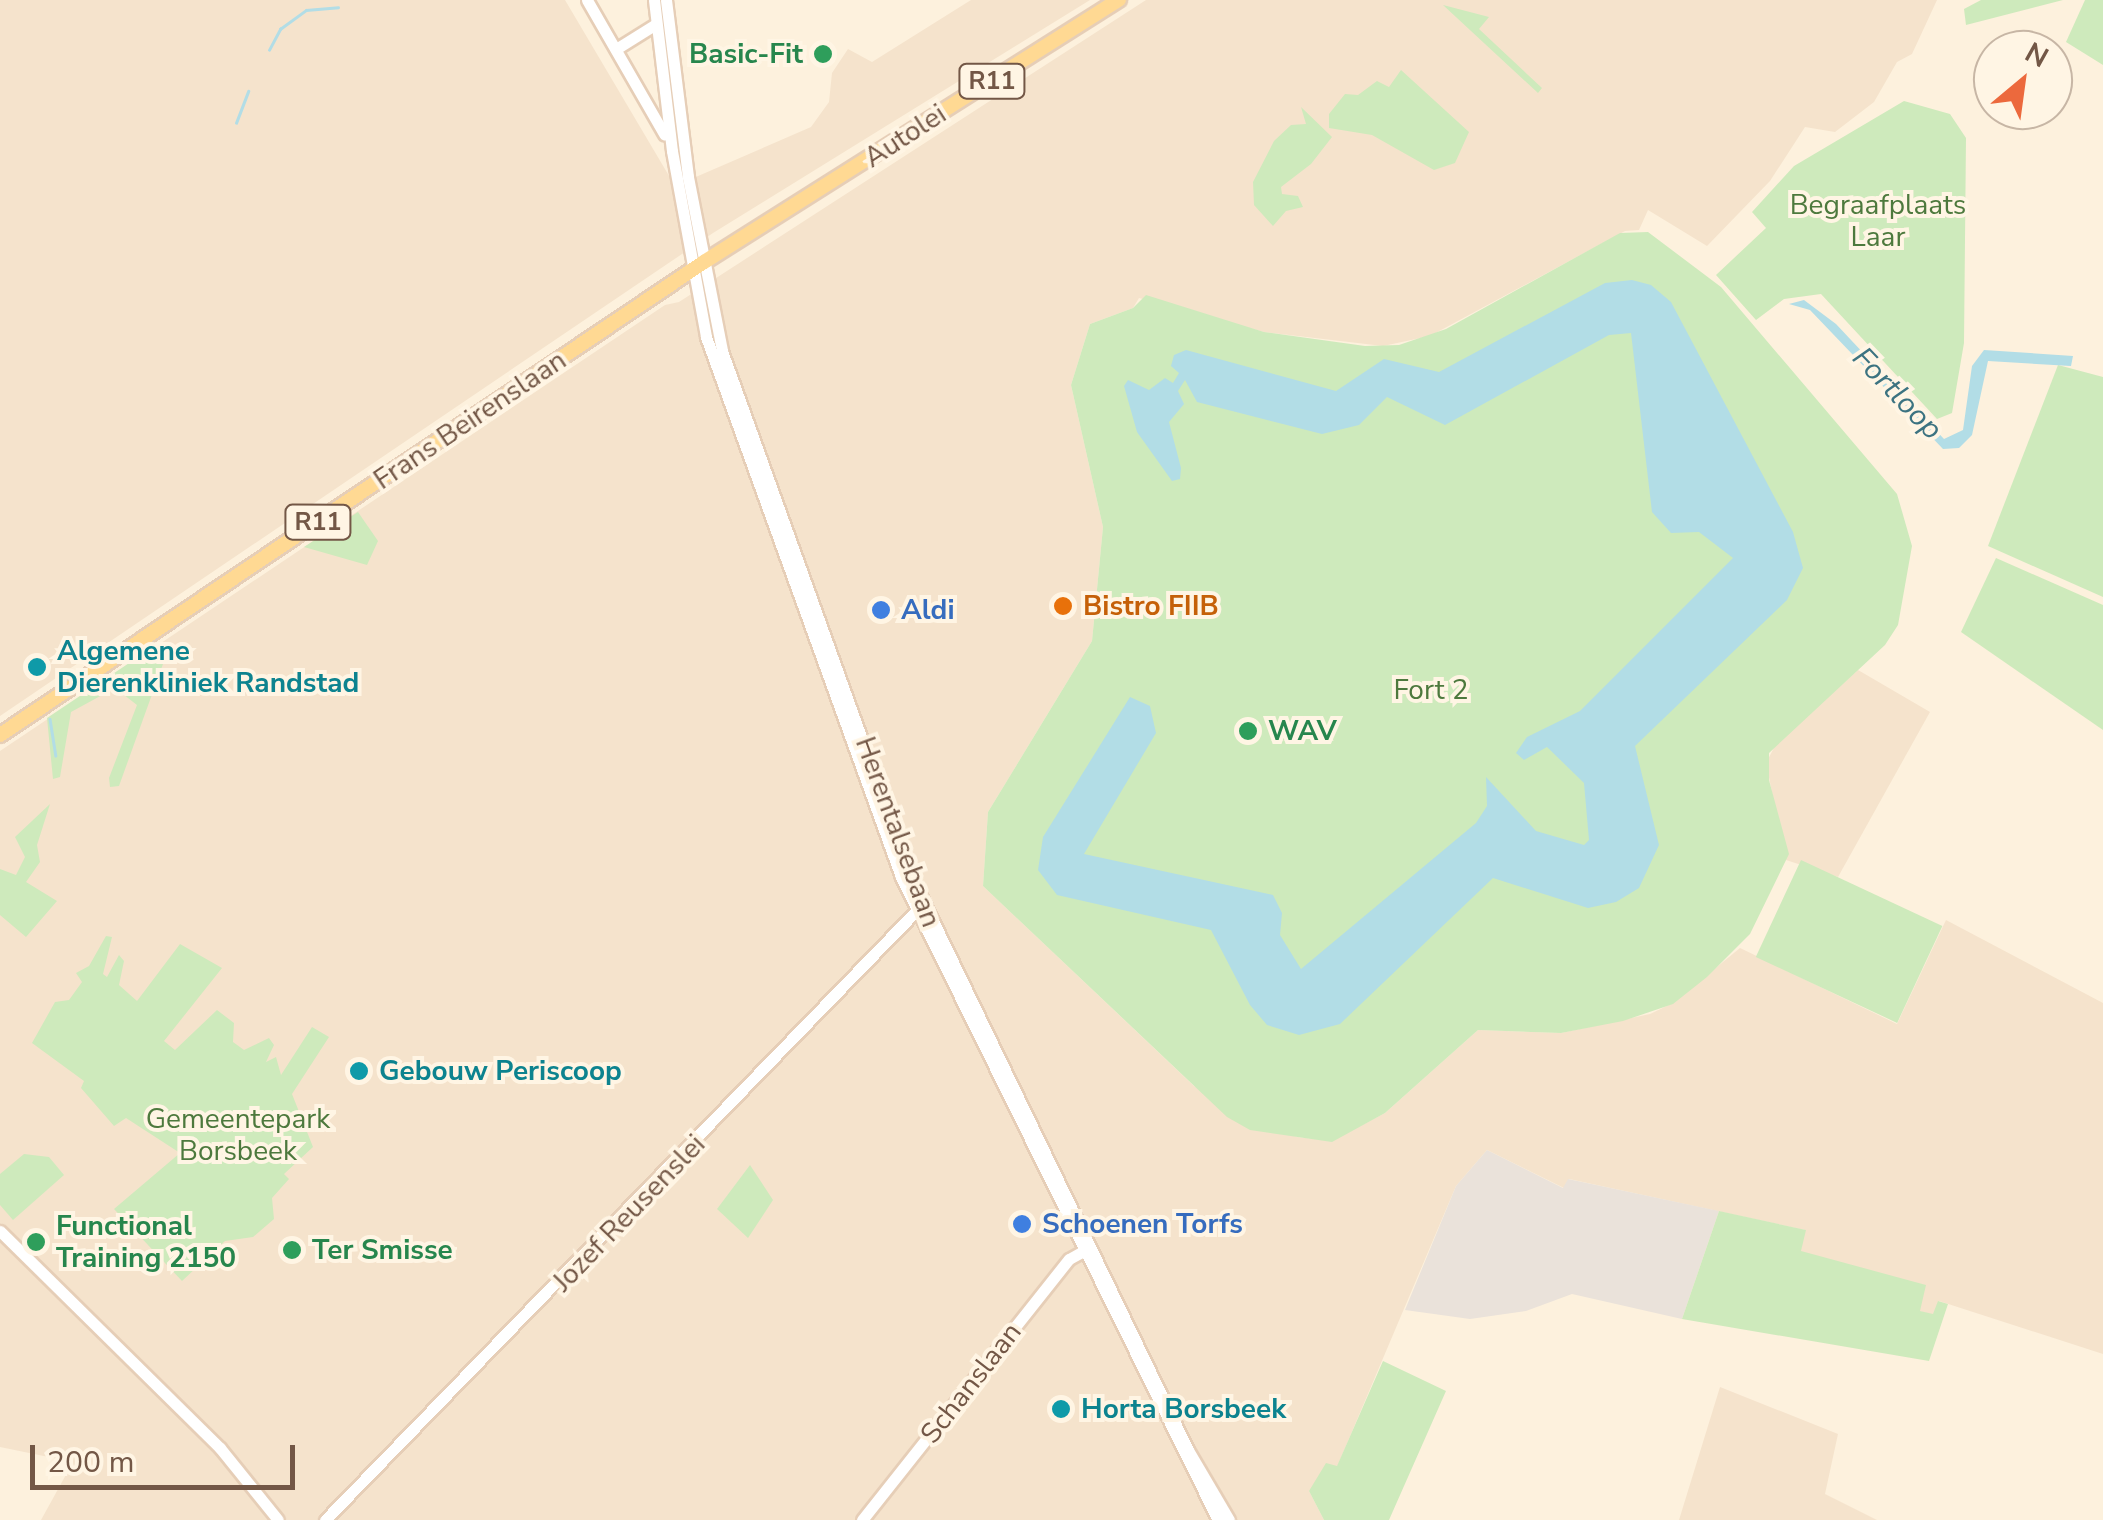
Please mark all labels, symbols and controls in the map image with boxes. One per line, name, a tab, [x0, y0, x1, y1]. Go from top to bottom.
north arrow	[1973, 30, 2073, 130]
text: N	[2018, 34, 2055, 77]
place label: Basic-Fit	[689, 37, 803, 71]
marker: Basic-Fit	[812, 43, 834, 65]
road number: R11	[957, 61, 1027, 101]
street label: Autolei	[858, 97, 952, 175]
park label: Begraafplaats Laar	[1790, 188, 1966, 254]
water label: Fortloop	[1844, 340, 1950, 448]
street label: Frans Beirenslaan	[367, 343, 573, 497]
road number: R11	[283, 502, 353, 542]
place label: Bistro FIIB	[1083, 589, 1219, 623]
place label: Aldi	[901, 593, 955, 627]
marker: Bistro FIIB	[1052, 595, 1074, 617]
marker: Aldi	[870, 599, 892, 621]
place label: Algemene Dierenkliniek Randstad	[57, 634, 359, 700]
marker: Algemene Dierenkliniek Randstad	[26, 656, 48, 678]
park label: Fort 2	[1394, 673, 1468, 707]
place label: WAV	[1268, 714, 1337, 748]
marker: WAV	[1237, 720, 1259, 742]
street label: Herentalsebaan	[848, 732, 948, 932]
place label: Gebouw Periscoop	[379, 1054, 622, 1088]
marker: Gebouw Periscoop	[348, 1060, 370, 1082]
park label: Gemeentepark Borsbeek	[146, 1102, 330, 1168]
street label: Jozef Reusenslei	[546, 1128, 712, 1298]
place label: Schoenen Torfs	[1042, 1207, 1243, 1241]
place label: Functional Training 2150	[56, 1209, 236, 1275]
marker: Schoenen Torfs	[1011, 1213, 1033, 1235]
marker: Functional Training 2150	[25, 1231, 47, 1253]
place label: Ter Smisse	[312, 1233, 453, 1267]
marker: Ter Smisse	[281, 1239, 303, 1261]
street label: Schanslaan	[913, 1316, 1029, 1450]
place label: Horta Borsbeek	[1081, 1392, 1286, 1426]
marker: Horta Borsbeek	[1050, 1398, 1072, 1420]
scale bar	[35, 1425, 300, 1487]
text: 200 m	[47, 1442, 134, 1483]

